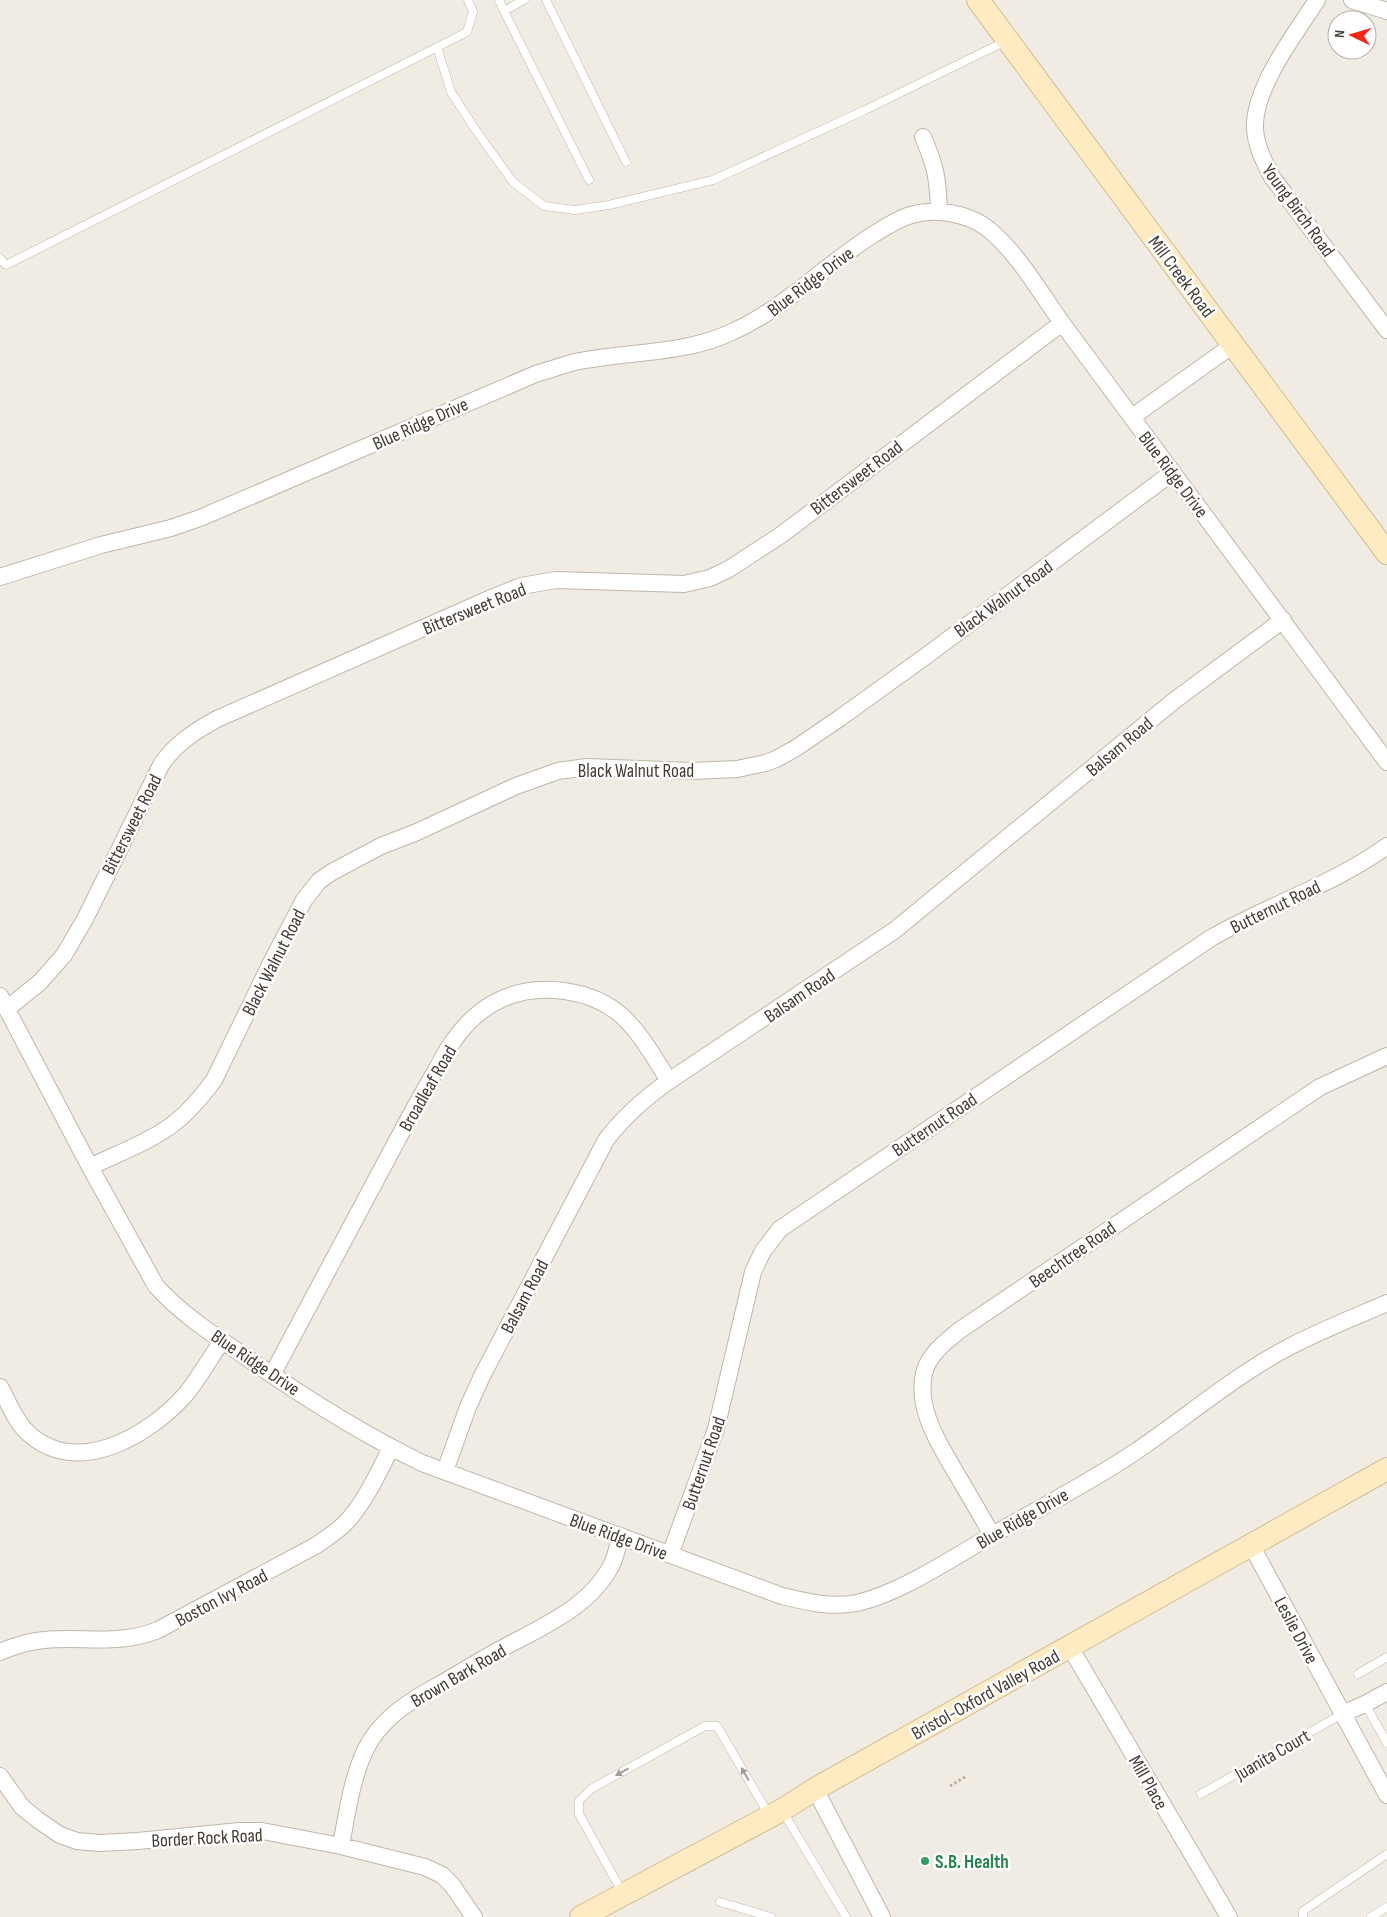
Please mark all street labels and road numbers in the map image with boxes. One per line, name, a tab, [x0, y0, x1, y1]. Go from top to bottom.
street label: Young Birch Road	[1256, 160, 1339, 262]
street label: Mill Creek Road	[1143, 231, 1219, 322]
street label: Blue Ridge Drive	[763, 242, 859, 322]
street label: Blue Ridge Drive	[369, 393, 472, 456]
street label: Blue Ridge Drive	[1133, 427, 1213, 523]
street label: Bittersweet Road	[806, 436, 907, 520]
street label: Black Walnut Road	[950, 556, 1058, 643]
street label: Bittersweet Road	[420, 578, 530, 641]
street label: Balsam Road	[1082, 713, 1158, 782]
street label: Black Walnut Road	[578, 760, 694, 783]
street label: Bittersweet Road	[97, 771, 167, 879]
street label: Butternut Road	[1227, 876, 1324, 939]
street label: Black Walnut Road	[238, 906, 311, 1020]
street label: Balsam Road	[760, 964, 840, 1028]
street label: Broadleaf Road	[394, 1042, 462, 1136]
street label: Butternut Road	[888, 1088, 982, 1162]
street label: Beechtree Road	[1025, 1217, 1121, 1293]
street label: Balsam Road	[496, 1256, 554, 1338]
street label: Blue Ridge Drive	[206, 1325, 304, 1401]
street label: Butternut Road	[678, 1414, 731, 1513]
street label: Blue Ridge Drive	[973, 1484, 1073, 1555]
street label: Blue Ridge Drive	[567, 1509, 670, 1566]
street label: Boston Ivy Road	[172, 1564, 272, 1632]
street label: Leslie Drive	[1268, 1593, 1323, 1668]
street label: Brown Bark Road	[407, 1640, 511, 1713]
street label: Bristol-Oxford Valley Road	[908, 1645, 1064, 1746]
street label: Juanita Court	[1230, 1724, 1315, 1787]
street label: Mill Place	[1123, 1751, 1172, 1814]
street label: Border Rock Road	[151, 1824, 263, 1853]

